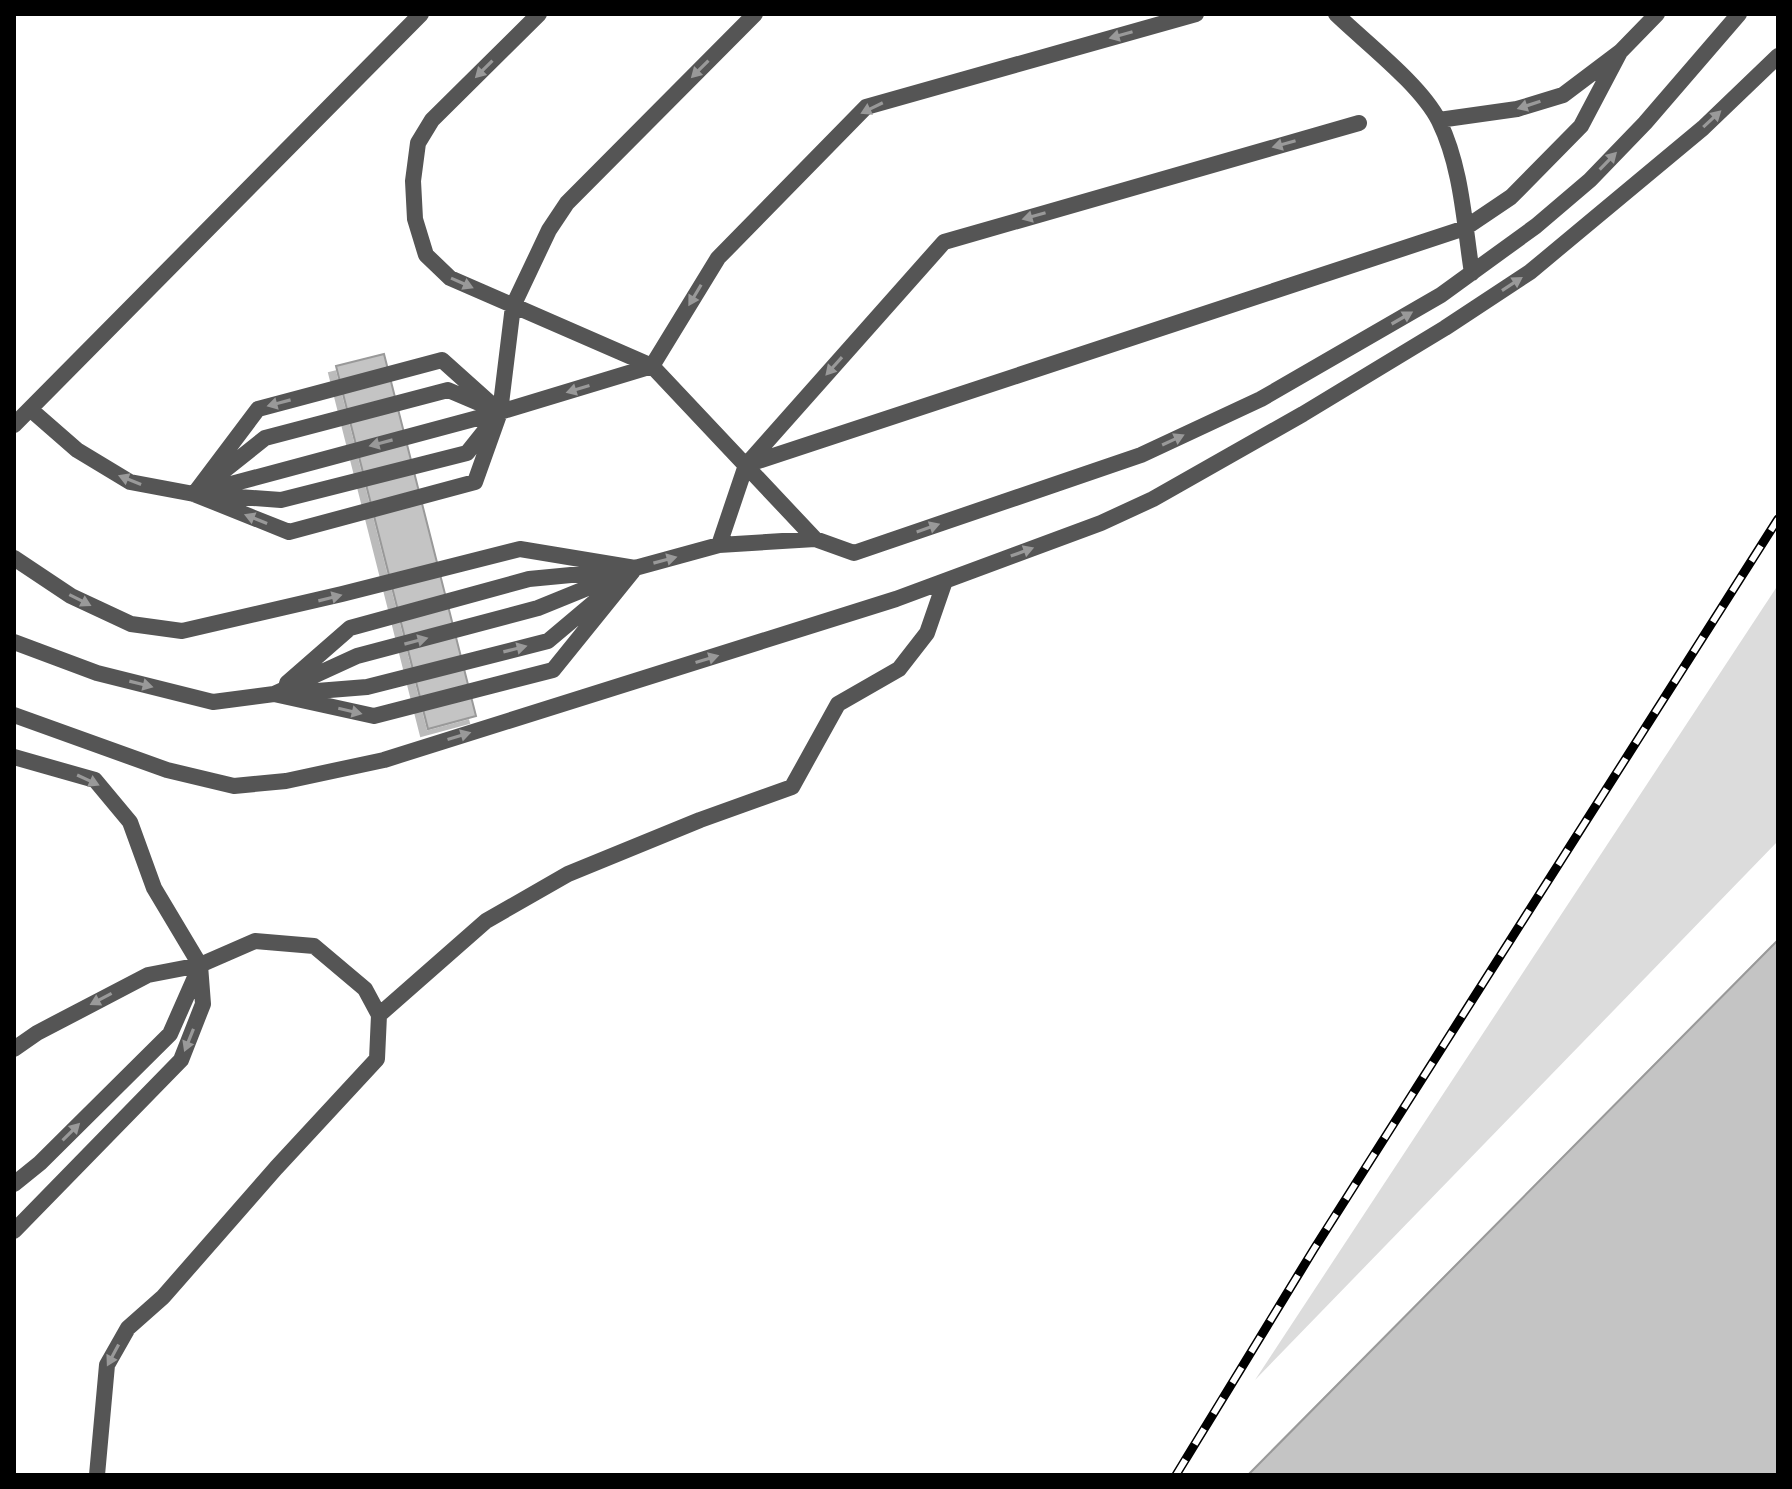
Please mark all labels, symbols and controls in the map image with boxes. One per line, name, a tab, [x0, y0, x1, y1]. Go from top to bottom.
one-way arrow	[1108, 29, 1132, 42]
one-way arrow	[475, 59, 494, 78]
one-way arrow	[691, 59, 710, 78]
one-way arrow	[1517, 99, 1541, 112]
one-way arrow	[860, 101, 883, 115]
one-way arrow	[1702, 111, 1722, 128]
one-way arrow	[1272, 138, 1296, 151]
one-way arrow	[1598, 152, 1617, 171]
one-way arrow	[1022, 210, 1046, 223]
one-way arrow	[450, 276, 474, 290]
one-way arrow	[1501, 277, 1522, 292]
one-way arrow	[688, 284, 702, 306]
one-way arrow	[1391, 311, 1413, 325]
one-way arrow	[825, 356, 843, 375]
one-way arrow	[565, 383, 589, 396]
one-way arrow	[267, 397, 291, 410]
one-way arrow	[1161, 433, 1184, 447]
one-way arrow	[369, 438, 394, 450]
one-way arrow	[118, 473, 142, 486]
one-way arrow	[244, 512, 268, 525]
one-way arrow	[916, 522, 940, 534]
one-way arrow	[1010, 546, 1034, 558]
one-way arrow	[652, 554, 677, 566]
one-way arrow	[317, 591, 342, 603]
one-way arrow	[68, 593, 91, 606]
one-way arrow	[404, 634, 429, 646]
one-way arrow	[503, 643, 528, 655]
one-way arrow	[695, 652, 719, 664]
one-way arrow	[129, 678, 154, 691]
one-way arrow	[338, 705, 363, 718]
one-way arrow	[447, 730, 471, 742]
one-way arrow	[76, 774, 100, 787]
one-way arrow	[90, 993, 113, 1006]
one-way arrow	[182, 1028, 195, 1052]
one-way arrow	[62, 1123, 80, 1142]
one-way arrow	[107, 1344, 120, 1367]

